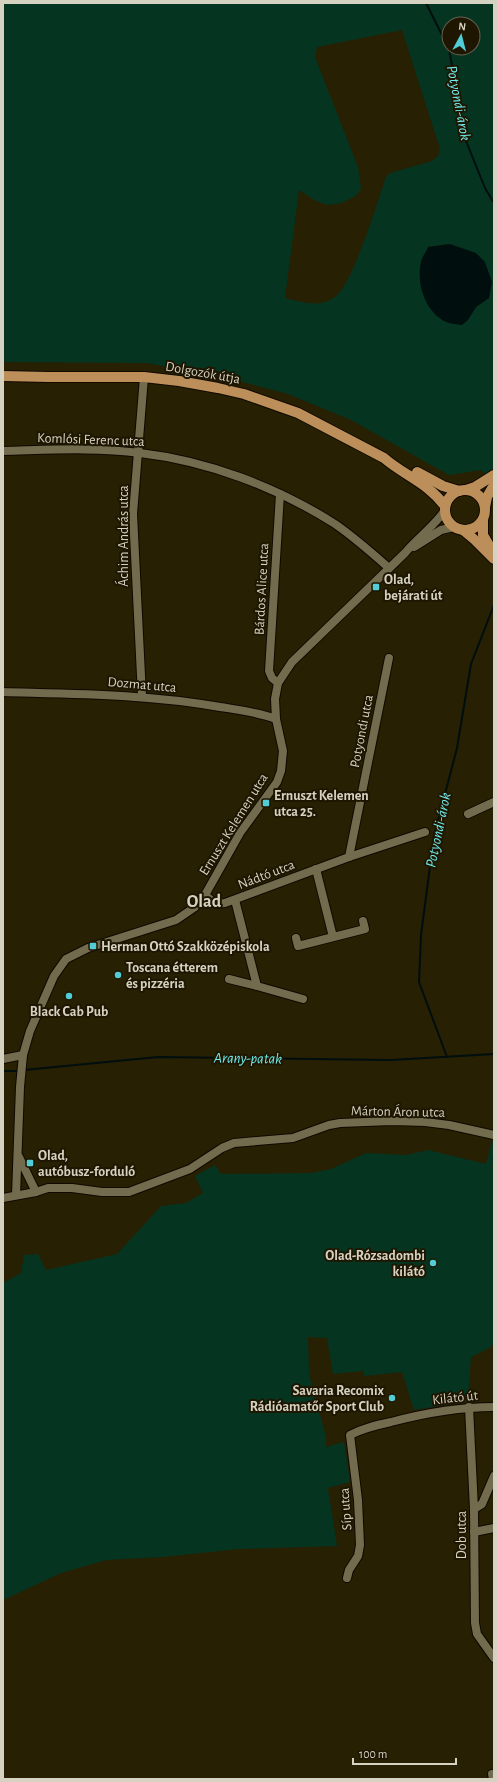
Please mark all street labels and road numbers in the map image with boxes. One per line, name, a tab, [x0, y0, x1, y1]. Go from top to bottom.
street label: Dolgozók útja	[164, 360, 242, 387]
street label: Komlósi Ferenc utca	[37, 431, 145, 449]
street label: Áchim András utca	[114, 485, 131, 587]
street label: Bárdos Alice utca	[253, 542, 271, 635]
street label: Dozmat utca	[107, 675, 177, 695]
street label: Potyondi utca	[348, 693, 376, 769]
street label: Ernuszt Kelemen utca	[197, 771, 271, 878]
street label: Nádtó utca	[236, 858, 297, 892]
street label: Márton Áron utca	[351, 1101, 446, 1120]
street label: Kilátó út	[431, 1389, 479, 1407]
street label: Síp utca	[337, 1487, 354, 1531]
street label: Dob utca	[455, 1510, 469, 1559]

